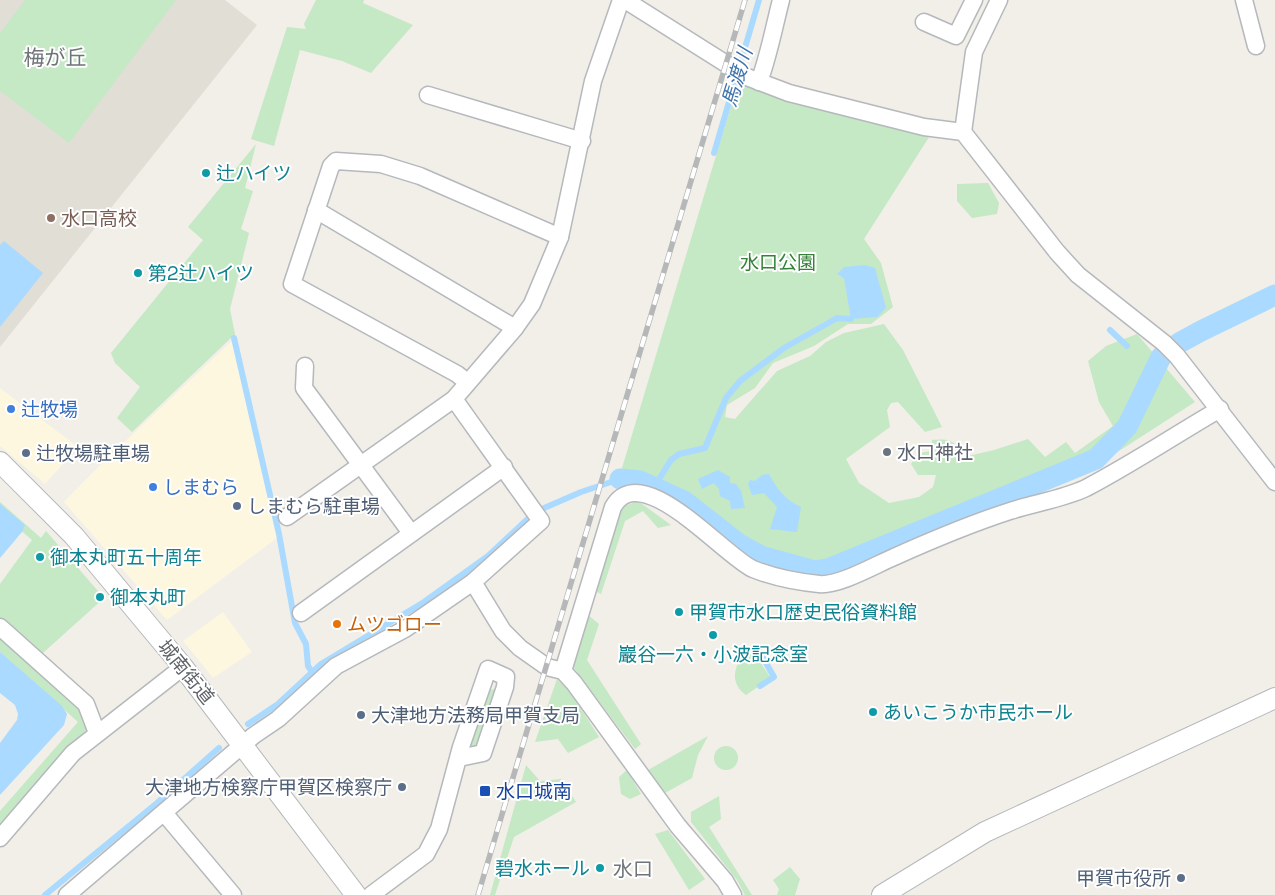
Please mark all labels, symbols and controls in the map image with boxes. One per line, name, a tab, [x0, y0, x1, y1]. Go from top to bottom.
water label: 馬渡川	[716, 43, 759, 109]
district label: 梅が丘	[24, 44, 87, 71]
place label: 辻ハイツ	[216, 161, 292, 186]
marker: 辻ハイツ	[200, 167, 212, 179]
place label: 水口高校	[61, 206, 137, 231]
marker: 水口高校	[45, 212, 57, 224]
park label: 水口公園	[740, 250, 816, 275]
place label: 第2辻ハイツ	[148, 261, 254, 286]
marker: 第2辻ハイツ	[132, 267, 144, 279]
place label: 辻牧場	[21, 397, 78, 422]
marker: 辻牧場	[5, 403, 17, 415]
place label: 水口神社	[897, 440, 973, 465]
place label: 辻牧場駐車場	[36, 441, 150, 466]
marker: 水口神社	[881, 446, 893, 458]
marker: 辻牧場駐車場	[20, 447, 32, 459]
place label: しまむら	[163, 475, 239, 500]
marker: しまむら	[147, 481, 159, 493]
place label: しまむら駐車場	[247, 494, 380, 519]
marker: しまむら駐車場	[231, 500, 243, 512]
place label: 御本丸町五十周年	[50, 545, 202, 570]
marker: 御本丸町五十周年	[34, 551, 46, 563]
place label: 御本丸町	[110, 585, 186, 610]
marker: 御本丸町	[94, 591, 106, 603]
place label: 甲賀市水口歴史民俗資料館	[689, 600, 917, 625]
marker: 甲賀市水口歴史民俗資料館	[673, 606, 685, 618]
place label: ムツゴロー	[347, 612, 442, 637]
marker: ムツゴロー	[331, 618, 343, 630]
marker: 巖谷一六・小波記念室	[707, 629, 719, 641]
street label: 城南街道	[152, 635, 220, 709]
place label: 巖谷一六・小波記念室	[618, 642, 808, 667]
place label: あいこうか市民ホール	[883, 700, 1073, 725]
place label: 大津地方法務局甲賀支局	[371, 703, 580, 728]
marker: あいこうか市民ホール	[867, 706, 879, 718]
marker: 大津地方法務局甲賀支局	[355, 709, 367, 721]
place label: 大津地方検察庁甲賀区検察庁	[145, 775, 392, 800]
place label: 水口城南	[496, 779, 572, 804]
marker: 大津地方検察庁甲賀区検察庁	[396, 781, 408, 793]
marker: 水口城南	[478, 784, 492, 798]
place label: 碧水ホール	[495, 856, 590, 881]
district label: 水口	[613, 856, 653, 882]
marker: 碧水ホール	[594, 862, 606, 874]
place label: 甲賀市役所	[1076, 866, 1171, 891]
marker: 甲賀市役所	[1175, 872, 1187, 884]

